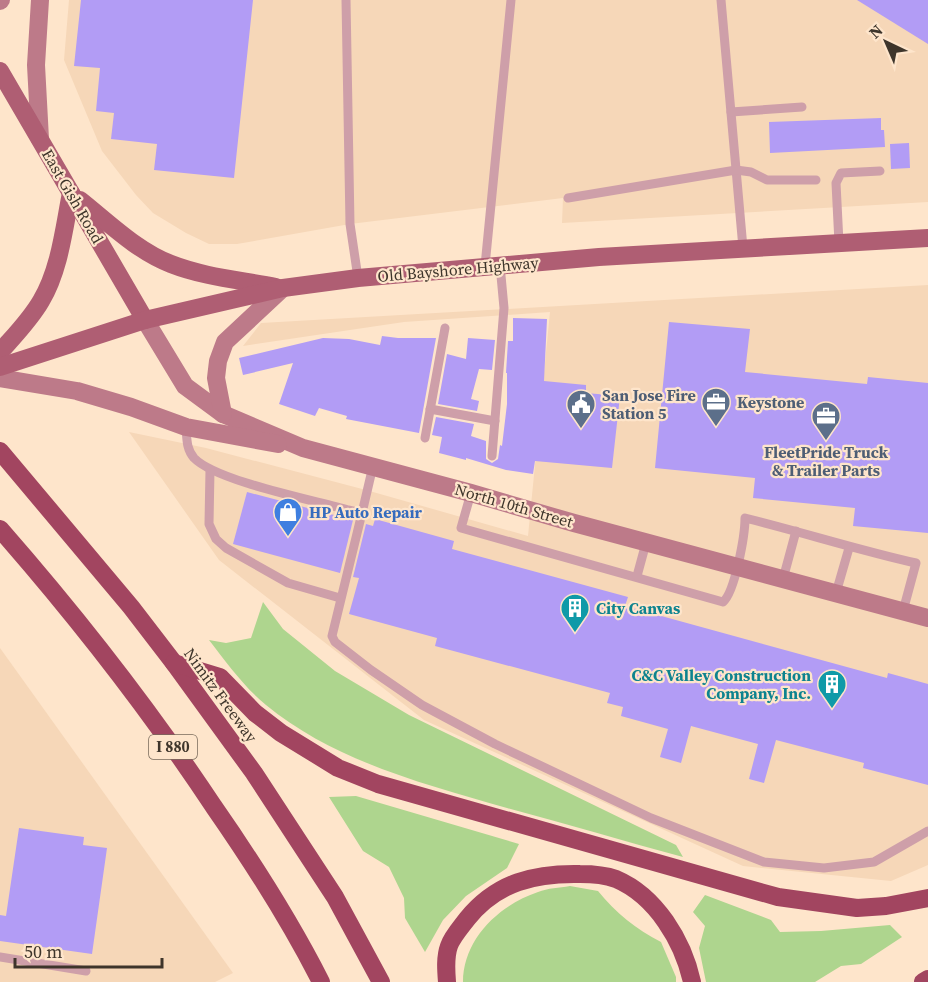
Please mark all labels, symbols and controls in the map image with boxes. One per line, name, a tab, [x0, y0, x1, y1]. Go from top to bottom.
north arrow	[856, 12, 916, 72]
text: N	[864, 19, 888, 43]
street label: East Gish Road	[37, 145, 109, 247]
street label: Old Bayshore Highway	[377, 251, 540, 287]
place label: San Jose Fire Station 5	[602, 384, 696, 424]
office icon: Keystone	[700, 386, 732, 428]
public building icon: San Jose Fire Station 5	[565, 388, 597, 430]
place label: Keystone	[737, 391, 804, 413]
office icon: FleetPride Truck & Trailer Parts	[810, 400, 842, 442]
place label: FleetPride Truck & Trailer Parts	[764, 441, 888, 481]
street label: North 10th Street	[452, 478, 576, 533]
shop icon: HP Auto Repair	[272, 496, 304, 538]
place label: HP Auto Repair	[309, 501, 423, 523]
building icon: City Canvas	[559, 592, 591, 634]
place label: City Canvas	[596, 597, 680, 619]
street label: Nimitz Freeway	[179, 643, 263, 747]
place label: C&C Valley Construction Company, Inc.	[631, 664, 811, 704]
building icon: C&C Valley Construction Company, Inc.	[816, 668, 848, 710]
road number: I 880	[149, 735, 197, 759]
scale bar	[15, 931, 162, 969]
text: 50 m	[24, 939, 62, 964]

